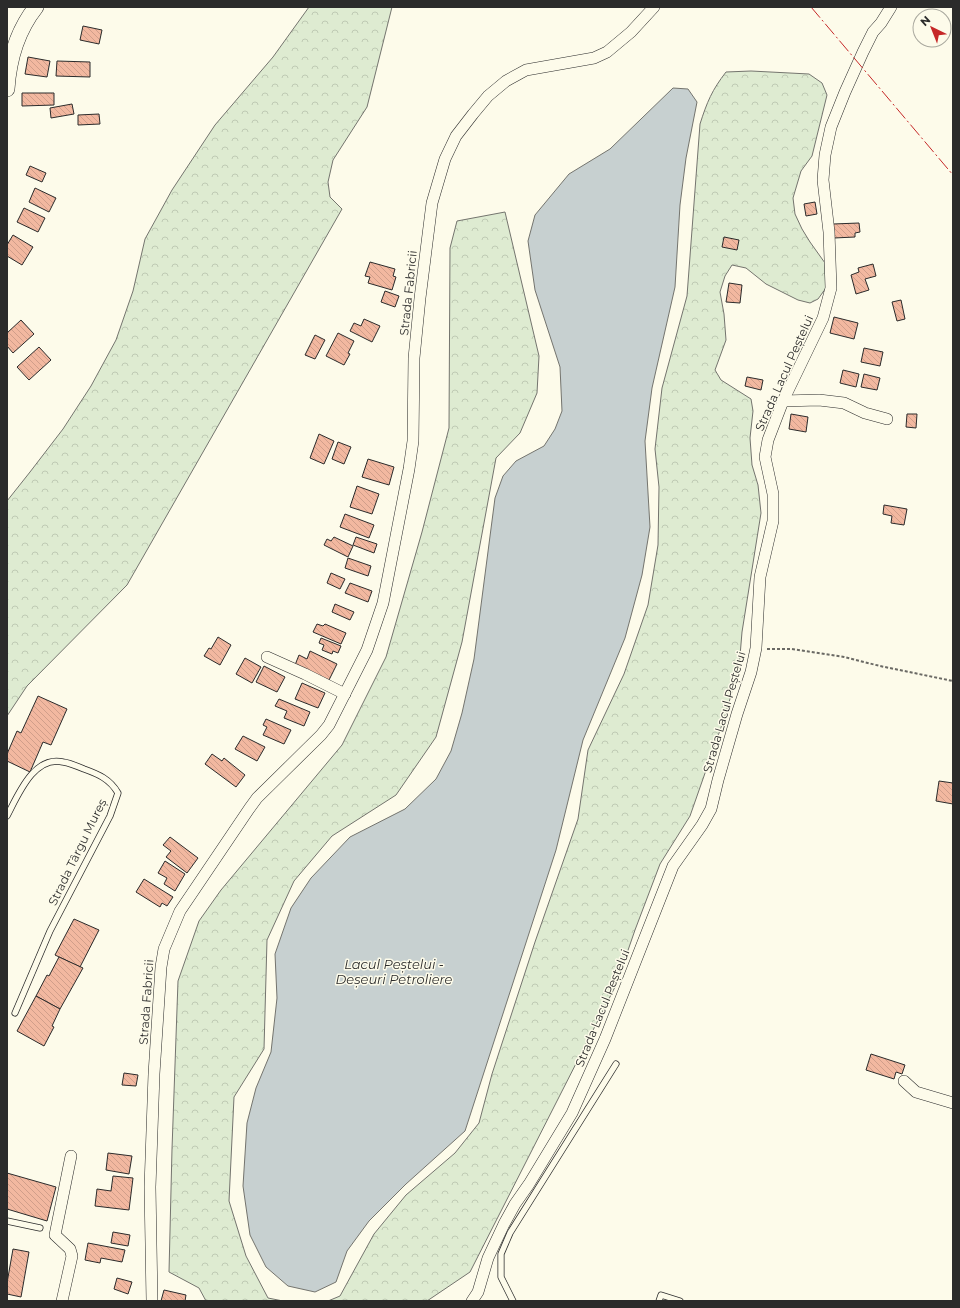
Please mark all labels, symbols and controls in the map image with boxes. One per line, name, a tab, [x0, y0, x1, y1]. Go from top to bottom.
north arrow	[912, 8, 952, 48]
text: N	[917, 13, 933, 29]
street label: Strada Fabricii	[396, 250, 420, 336]
street label: Strada Lacul Peștelui	[752, 313, 816, 433]
street label: Strada Lacul Peștelui	[700, 650, 748, 774]
street label: Strada Târgu Mureș	[45, 796, 109, 908]
street label: Strada Lacul Peștelui	[572, 947, 632, 1069]
water label: Lacul Peștelui - Deșeuri Petroliere	[336, 956, 453, 988]
street label: Strada Fabricii	[136, 959, 156, 1045]

